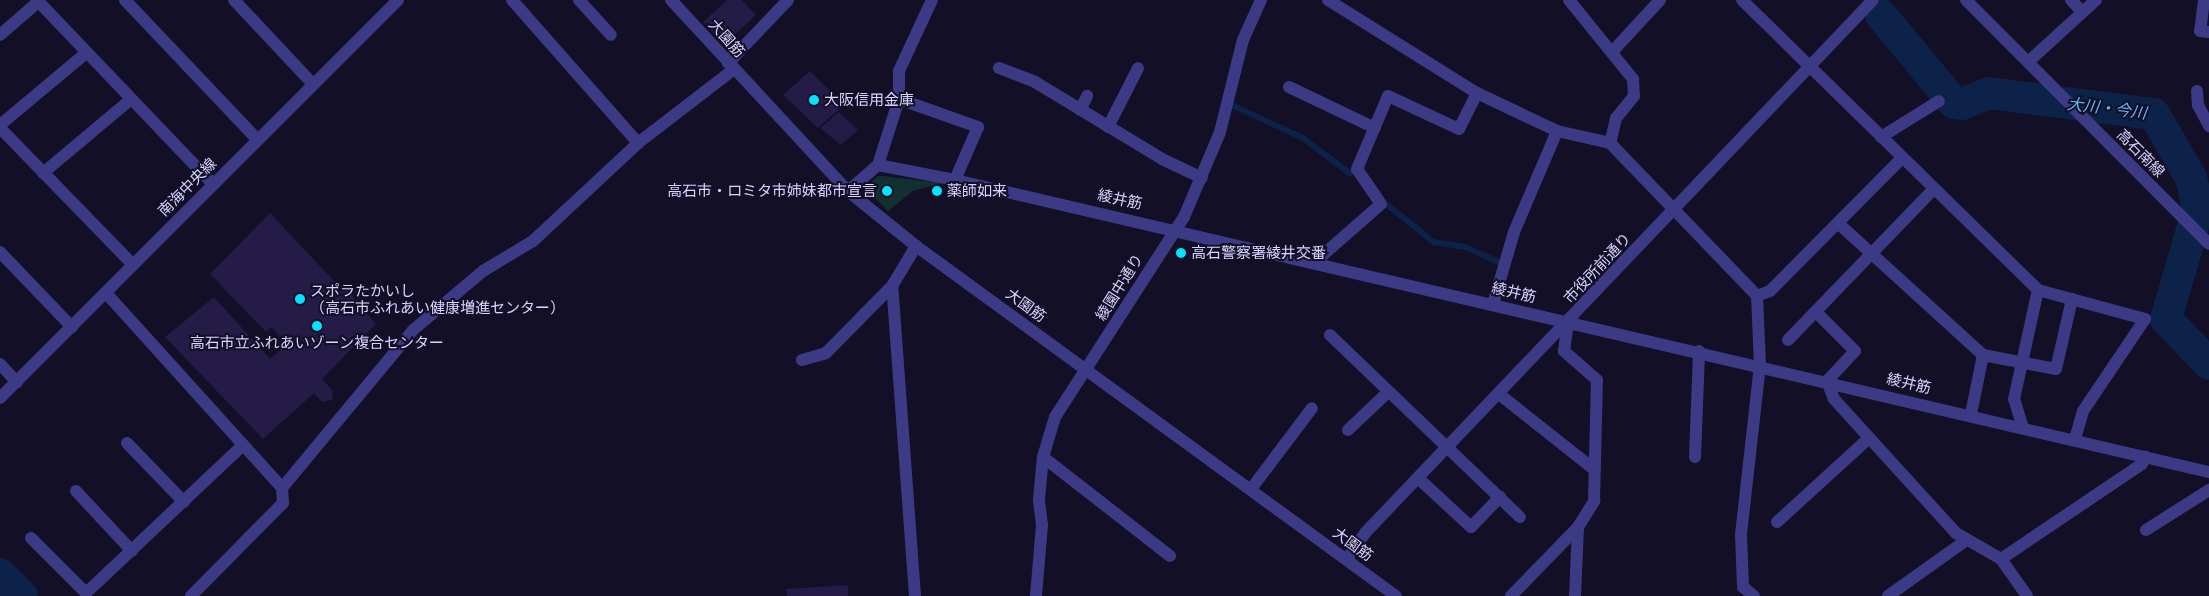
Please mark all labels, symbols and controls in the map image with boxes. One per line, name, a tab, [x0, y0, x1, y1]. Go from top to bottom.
street label: 大園筋	[705, 15, 749, 61]
place label: 大阪信用金庫	[824, 91, 914, 109]
marker: 大阪信用金庫	[808, 94, 820, 106]
water label: 大川・今川	[2066, 94, 2148, 122]
street label: 高石南線	[2113, 125, 2169, 181]
street label: 南海中央線	[154, 154, 220, 220]
place label: 高石市・ロミタ市姉妹都市宣言	[667, 182, 877, 200]
place label: 薬師如来	[947, 182, 1007, 200]
marker: 高石市・ロミタ市姉妹都市宣言	[881, 185, 893, 197]
marker: 薬師如来	[931, 185, 943, 197]
street label: 綾井筋	[1096, 186, 1144, 212]
street label: 市役所前通り	[1560, 229, 1634, 307]
place label: 高石警察署綾井交番	[1191, 244, 1326, 262]
marker: 高石警察署綾井交番	[1175, 247, 1187, 259]
street label: 綾園中通り	[1091, 250, 1147, 324]
street label: 綾井筋	[1490, 278, 1538, 306]
place label: スポラたかいし （高石市ふれあい健康増進センター）	[310, 281, 565, 316]
street label: 大園筋	[1003, 284, 1049, 326]
marker: スポラたかいし （高石市ふれあい健康増進センター）	[294, 293, 306, 305]
marker: 高石市立ふれあいゾーン複合センター	[311, 320, 323, 332]
place label: 高石市立ふれあいゾーン複合センター	[190, 334, 444, 352]
street label: 綾井筋	[1885, 369, 1933, 397]
street label: 大園筋	[1330, 523, 1376, 565]

